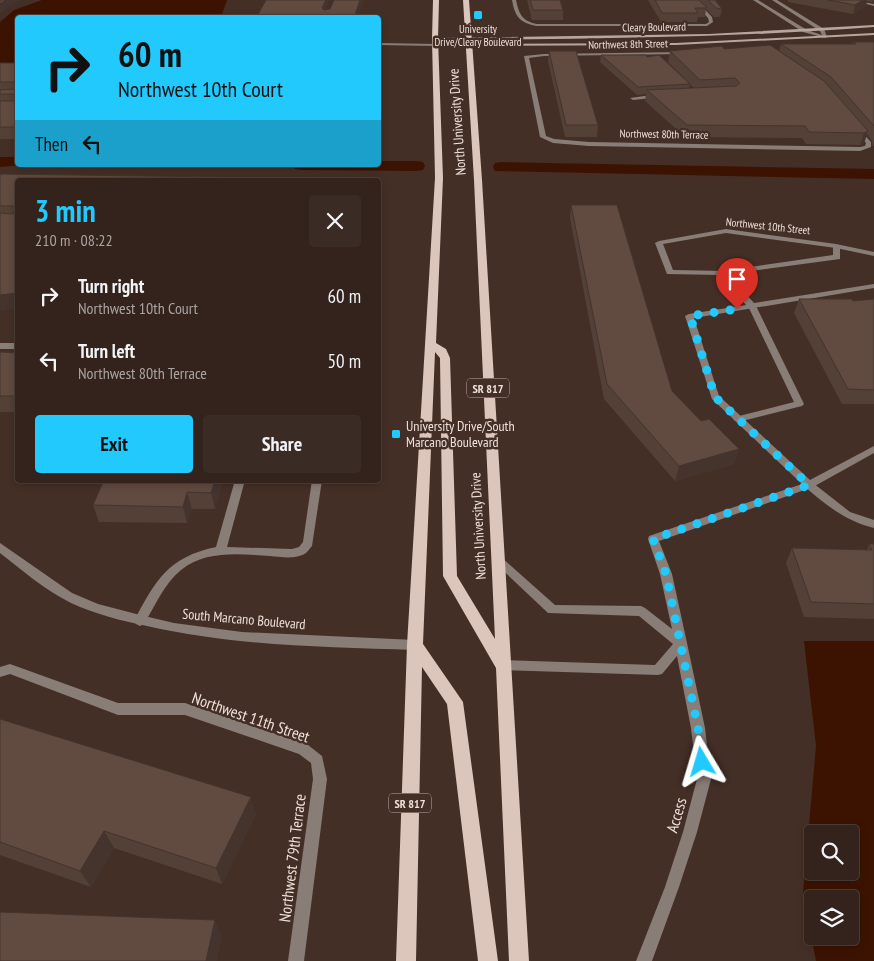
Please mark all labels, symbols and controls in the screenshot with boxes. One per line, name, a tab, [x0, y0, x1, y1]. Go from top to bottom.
marker: University Drive/Cleary Boulevard	[472, 9, 484, 21]
street label: Cleary Boulevard	[622, 19, 686, 35]
place label: University Drive/Cleary Boulevard	[434, 22, 522, 49]
text: 60 m	[118, 31, 182, 77]
icon: right	[35, 35, 100, 100]
street label: Northwest 8th Street	[588, 36, 668, 52]
street label: North University Drive	[444, 68, 470, 176]
text: Northwest 10th Court	[118, 75, 283, 103]
street label: Northwest 80th Terrace	[620, 126, 709, 142]
icon: left	[78, 130, 106, 158]
text: Then	[35, 132, 68, 156]
text: 3 min	[35, 191, 96, 230]
button: close	[309, 195, 361, 247]
street label: Northwest 10th Street	[725, 215, 811, 237]
text: 210 m · 08:22	[35, 230, 113, 250]
pin	[716, 258, 758, 309]
icon: arrive	[723, 265, 751, 293]
text: Turn right	[78, 274, 144, 298]
icon: right	[35, 282, 63, 310]
text: 60 m	[328, 284, 361, 308]
text: Northwest 10th Court	[78, 298, 198, 318]
text: Turn left	[78, 339, 135, 363]
icon: left	[35, 347, 63, 375]
text: 50 m	[328, 349, 361, 373]
text: Northwest 80th Terrace	[78, 363, 207, 383]
road number: SR 817	[467, 378, 509, 398]
button: Exit	[35, 415, 193, 473]
button: Share	[203, 415, 361, 473]
place label: University Drive/South Marcano Boulevard	[406, 417, 515, 451]
marker: University Drive/South Marcano Boulevard	[390, 428, 402, 440]
street label: North University Drive	[466, 472, 490, 580]
street label: South Marcano Boulevard	[182, 605, 306, 633]
street label: Northwest 11th Street	[190, 687, 313, 747]
position arrow	[675, 735, 727, 787]
street label: Northwest 79th Terrace	[274, 793, 310, 923]
road number: SR 817	[389, 794, 431, 812]
street label: Access	[661, 795, 691, 835]
map controls	[804, 825, 859, 945]
button: search	[804, 825, 859, 880]
button: layers	[804, 890, 859, 945]

